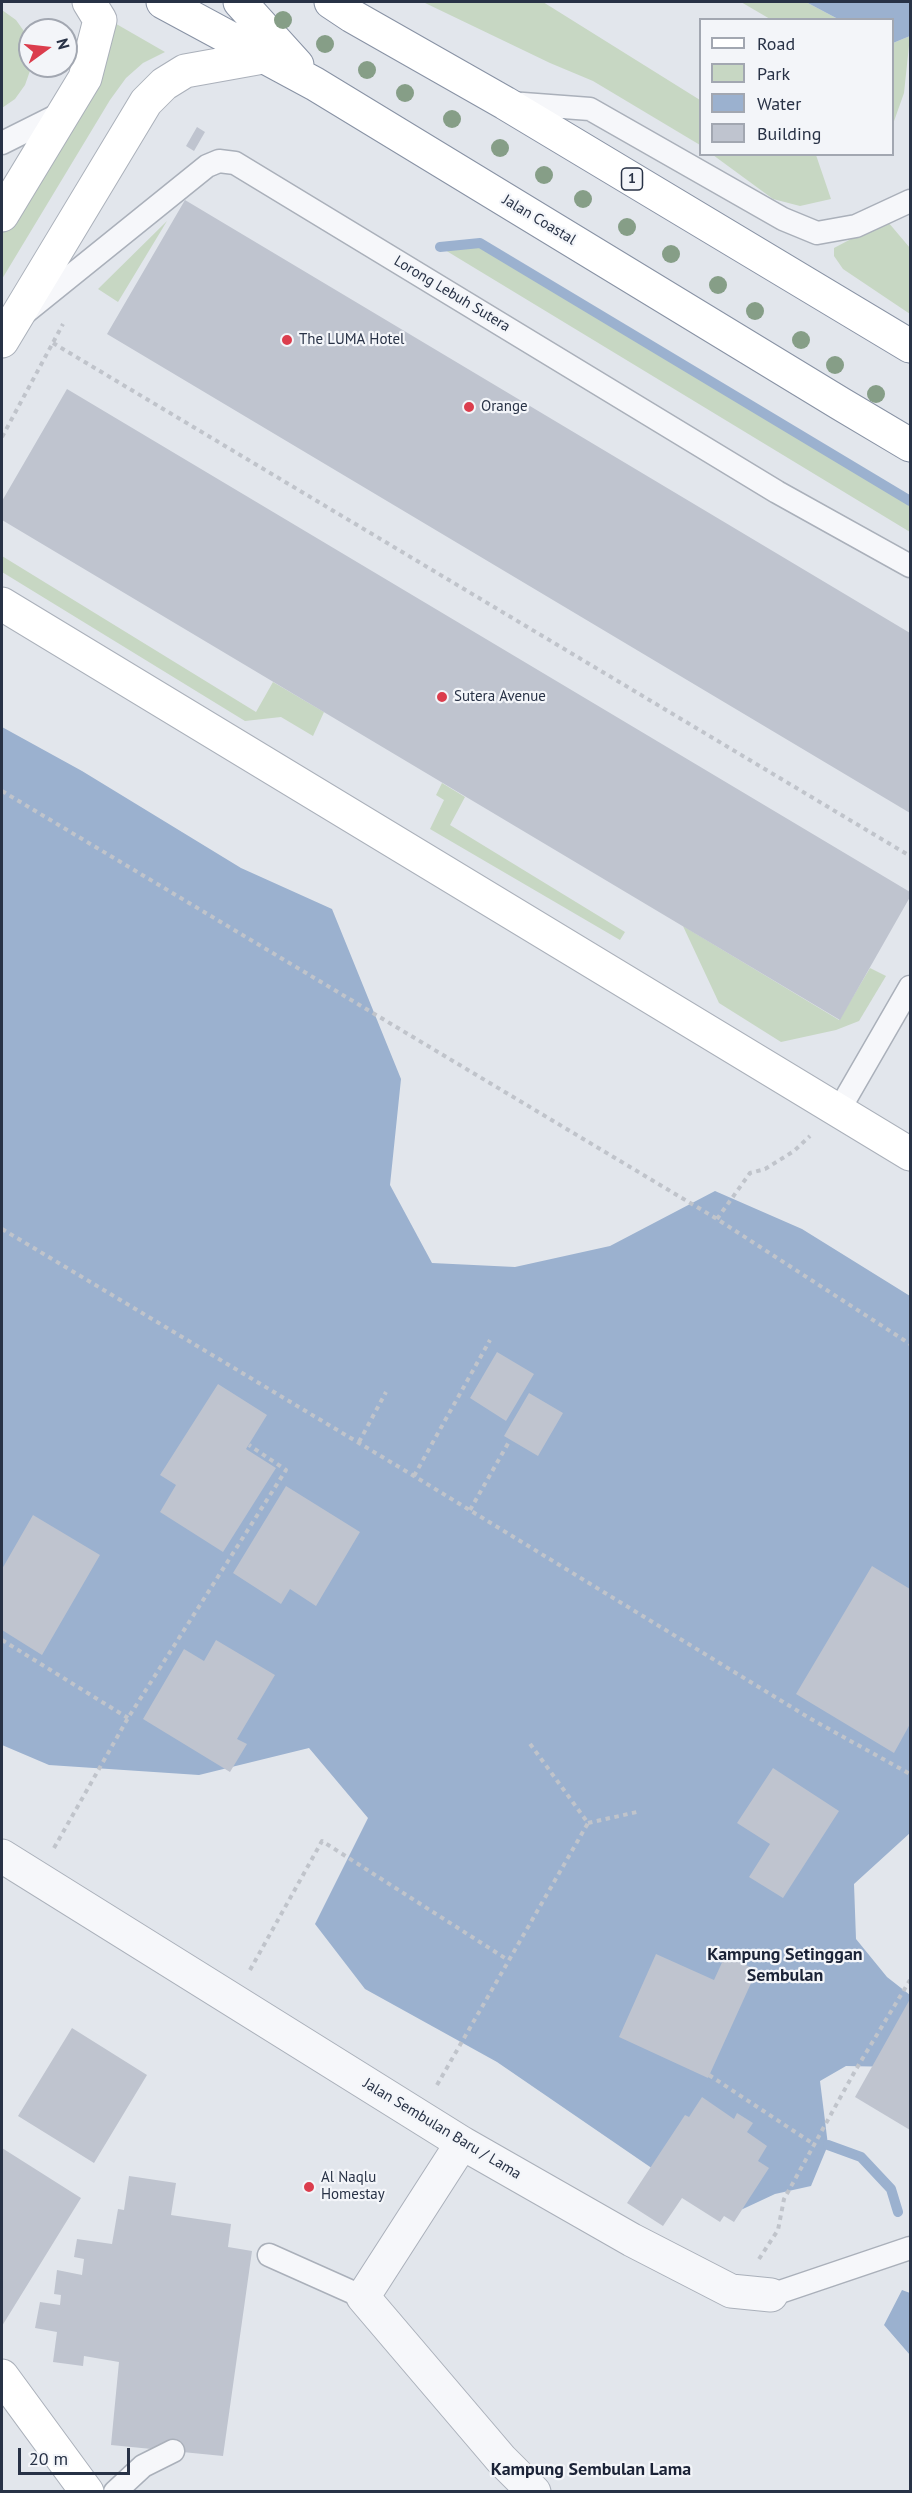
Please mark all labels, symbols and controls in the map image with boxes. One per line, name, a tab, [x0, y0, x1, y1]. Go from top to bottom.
north arrow	[18, 18, 78, 78]
legend	[699, 18, 894, 156]
text: Road	[757, 32, 795, 55]
text: N	[52, 36, 74, 52]
text: Park	[757, 62, 790, 85]
text: Water	[757, 92, 801, 115]
text: Building	[757, 122, 821, 145]
road number: 1	[622, 168, 642, 190]
street label: Jalan Coastal	[499, 191, 579, 249]
street label: Lorong Lebuh Sutera	[391, 252, 513, 336]
place label: The LUMA Hotel	[299, 331, 404, 349]
marker: The LUMA Hotel	[280, 333, 294, 347]
place label: Orange	[481, 398, 528, 416]
marker: Orange	[462, 400, 476, 414]
place label: Sutera Avenue	[454, 688, 546, 706]
marker: Sutera Avenue	[435, 690, 449, 704]
district label: Kampung Setinggan Sembulan	[707, 1944, 863, 1986]
street label: Jalan Sembulan Baru / Lama	[360, 2075, 524, 2183]
place label: Al Naqlu Homestay	[321, 2169, 385, 2204]
marker: Al Naqlu Homestay	[302, 2180, 316, 2194]
scale bar	[21, 2436, 134, 2474]
text: 20 m	[29, 2447, 68, 2470]
district label: Kampung Sembulan Lama	[491, 2459, 691, 2481]

